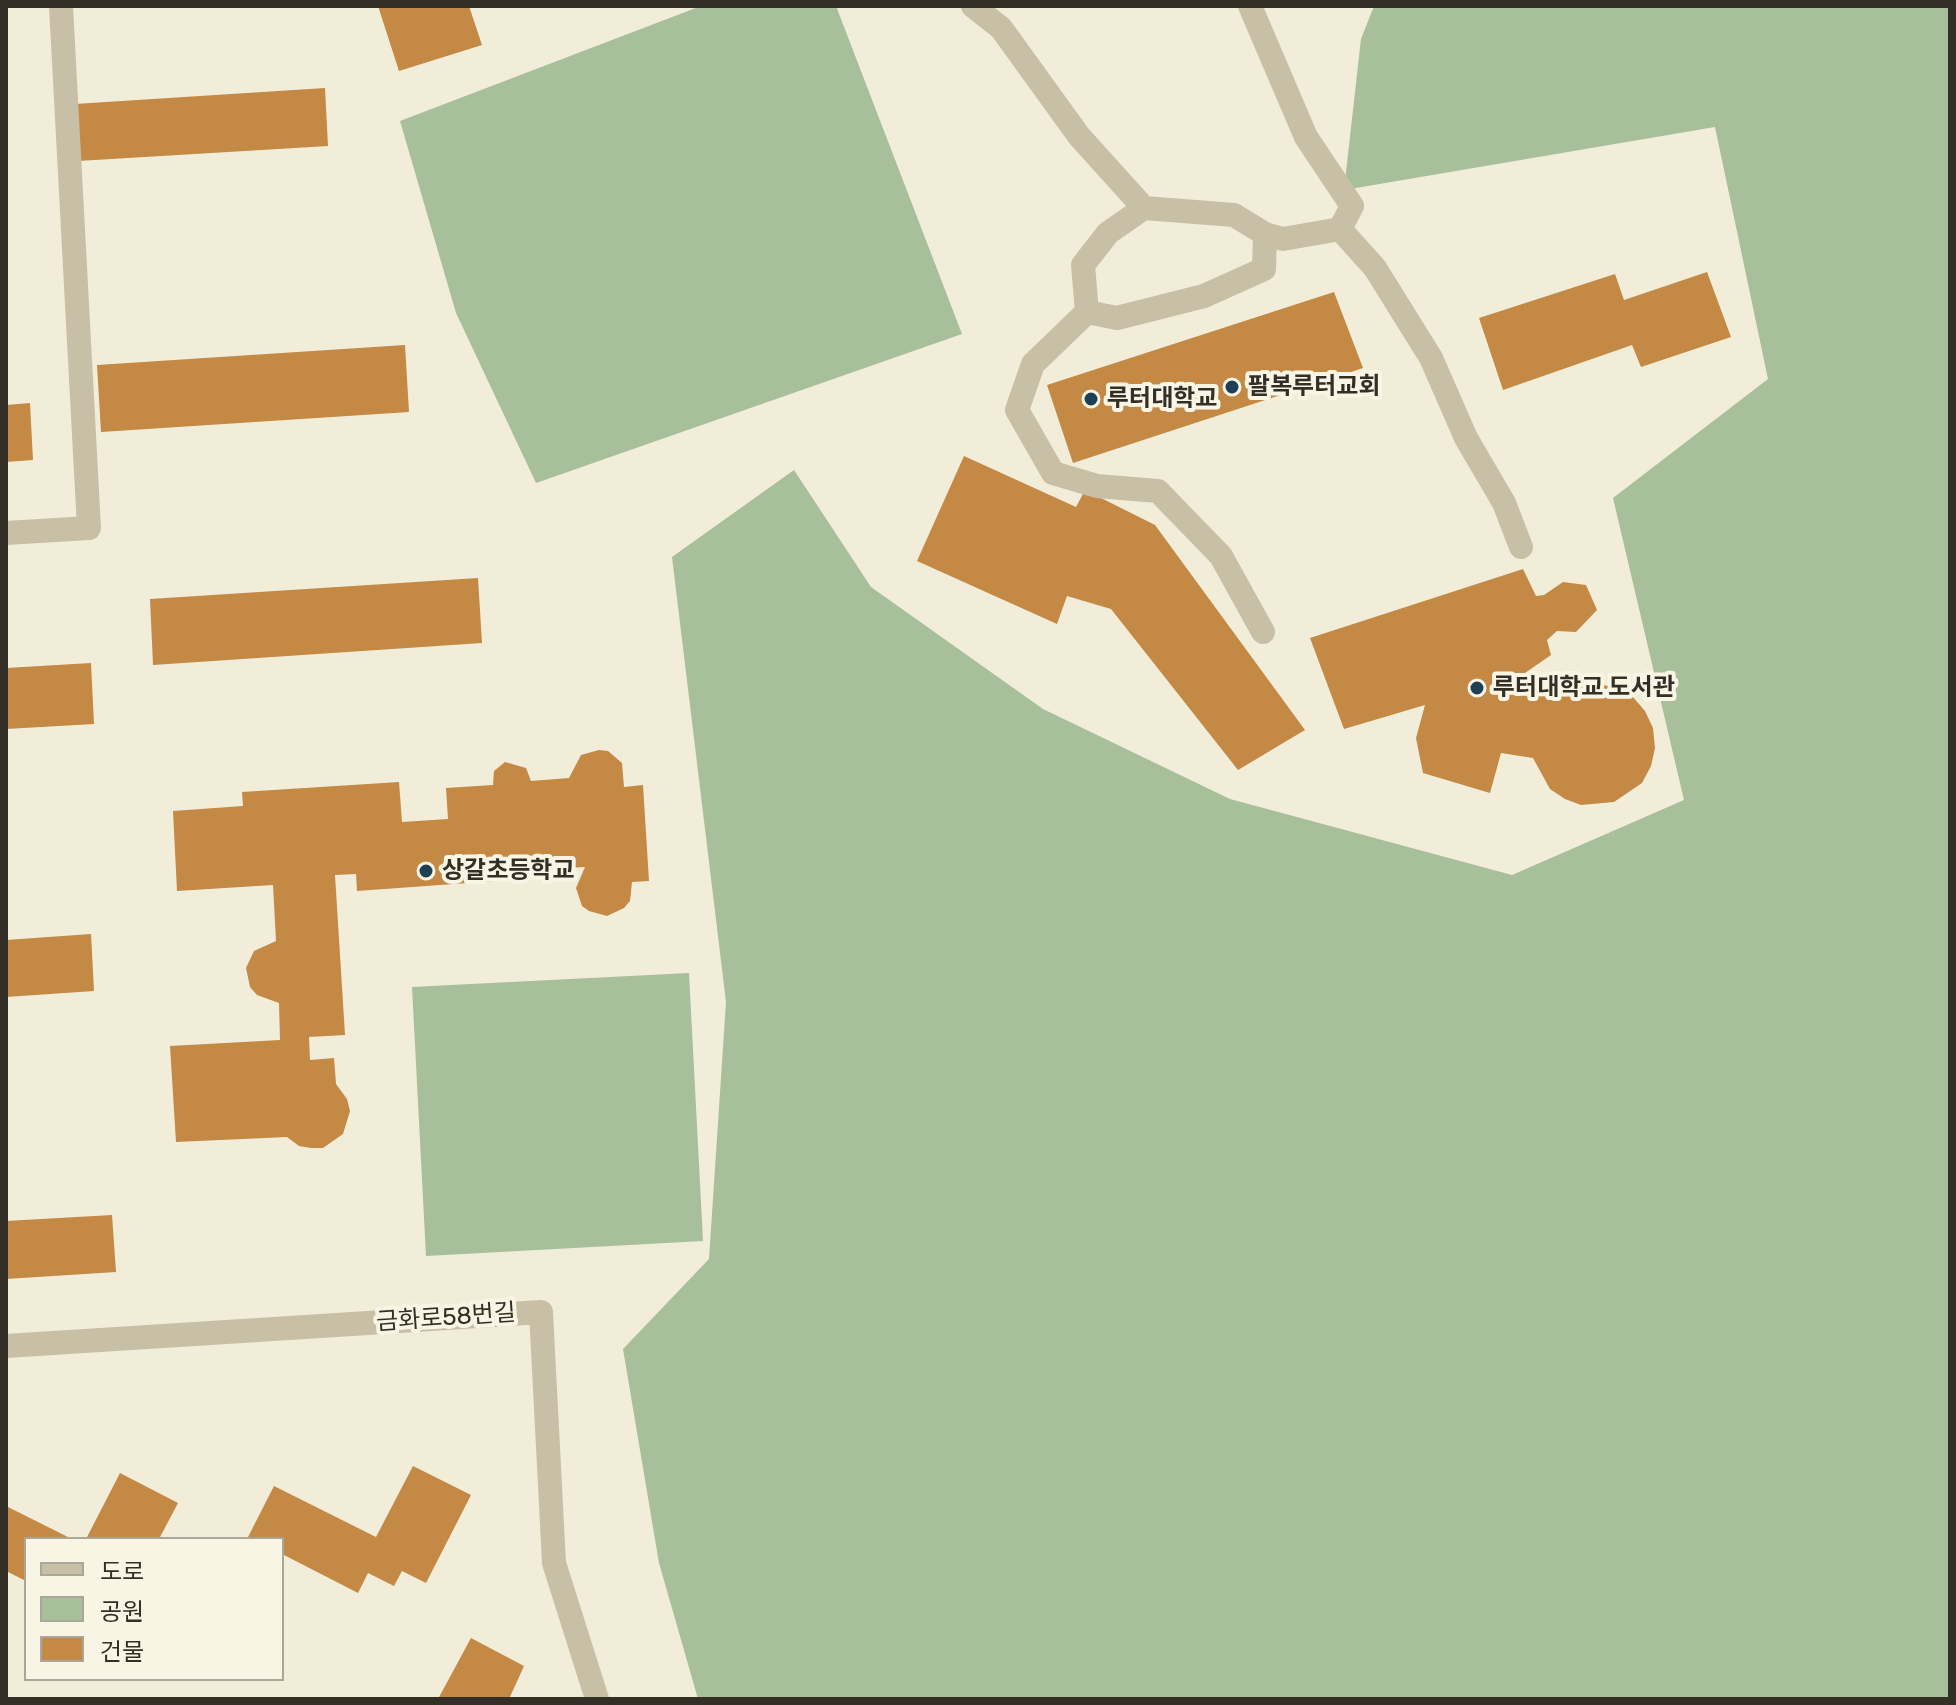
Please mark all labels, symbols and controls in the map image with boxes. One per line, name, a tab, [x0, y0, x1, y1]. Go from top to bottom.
place label: 팔복루터교회	[1248, 373, 1380, 401]
marker: 팔복루터교회	[1223, 378, 1241, 396]
place label: 루터대학교	[1107, 385, 1217, 413]
marker: 루터대학교	[1082, 390, 1100, 408]
place label: 루터대학교 도서관	[1493, 674, 1675, 702]
marker: 루터대학교 도서관	[1468, 679, 1486, 697]
place label: 상갈초등학교	[442, 857, 574, 885]
marker: 상갈초등학교	[417, 862, 435, 880]
street label: 금화로58번길	[375, 1299, 517, 1337]
legend	[24, 1537, 284, 1681]
text: 도로	[100, 1558, 144, 1586]
text: 공원	[100, 1598, 144, 1626]
text: 건물	[100, 1638, 144, 1666]

